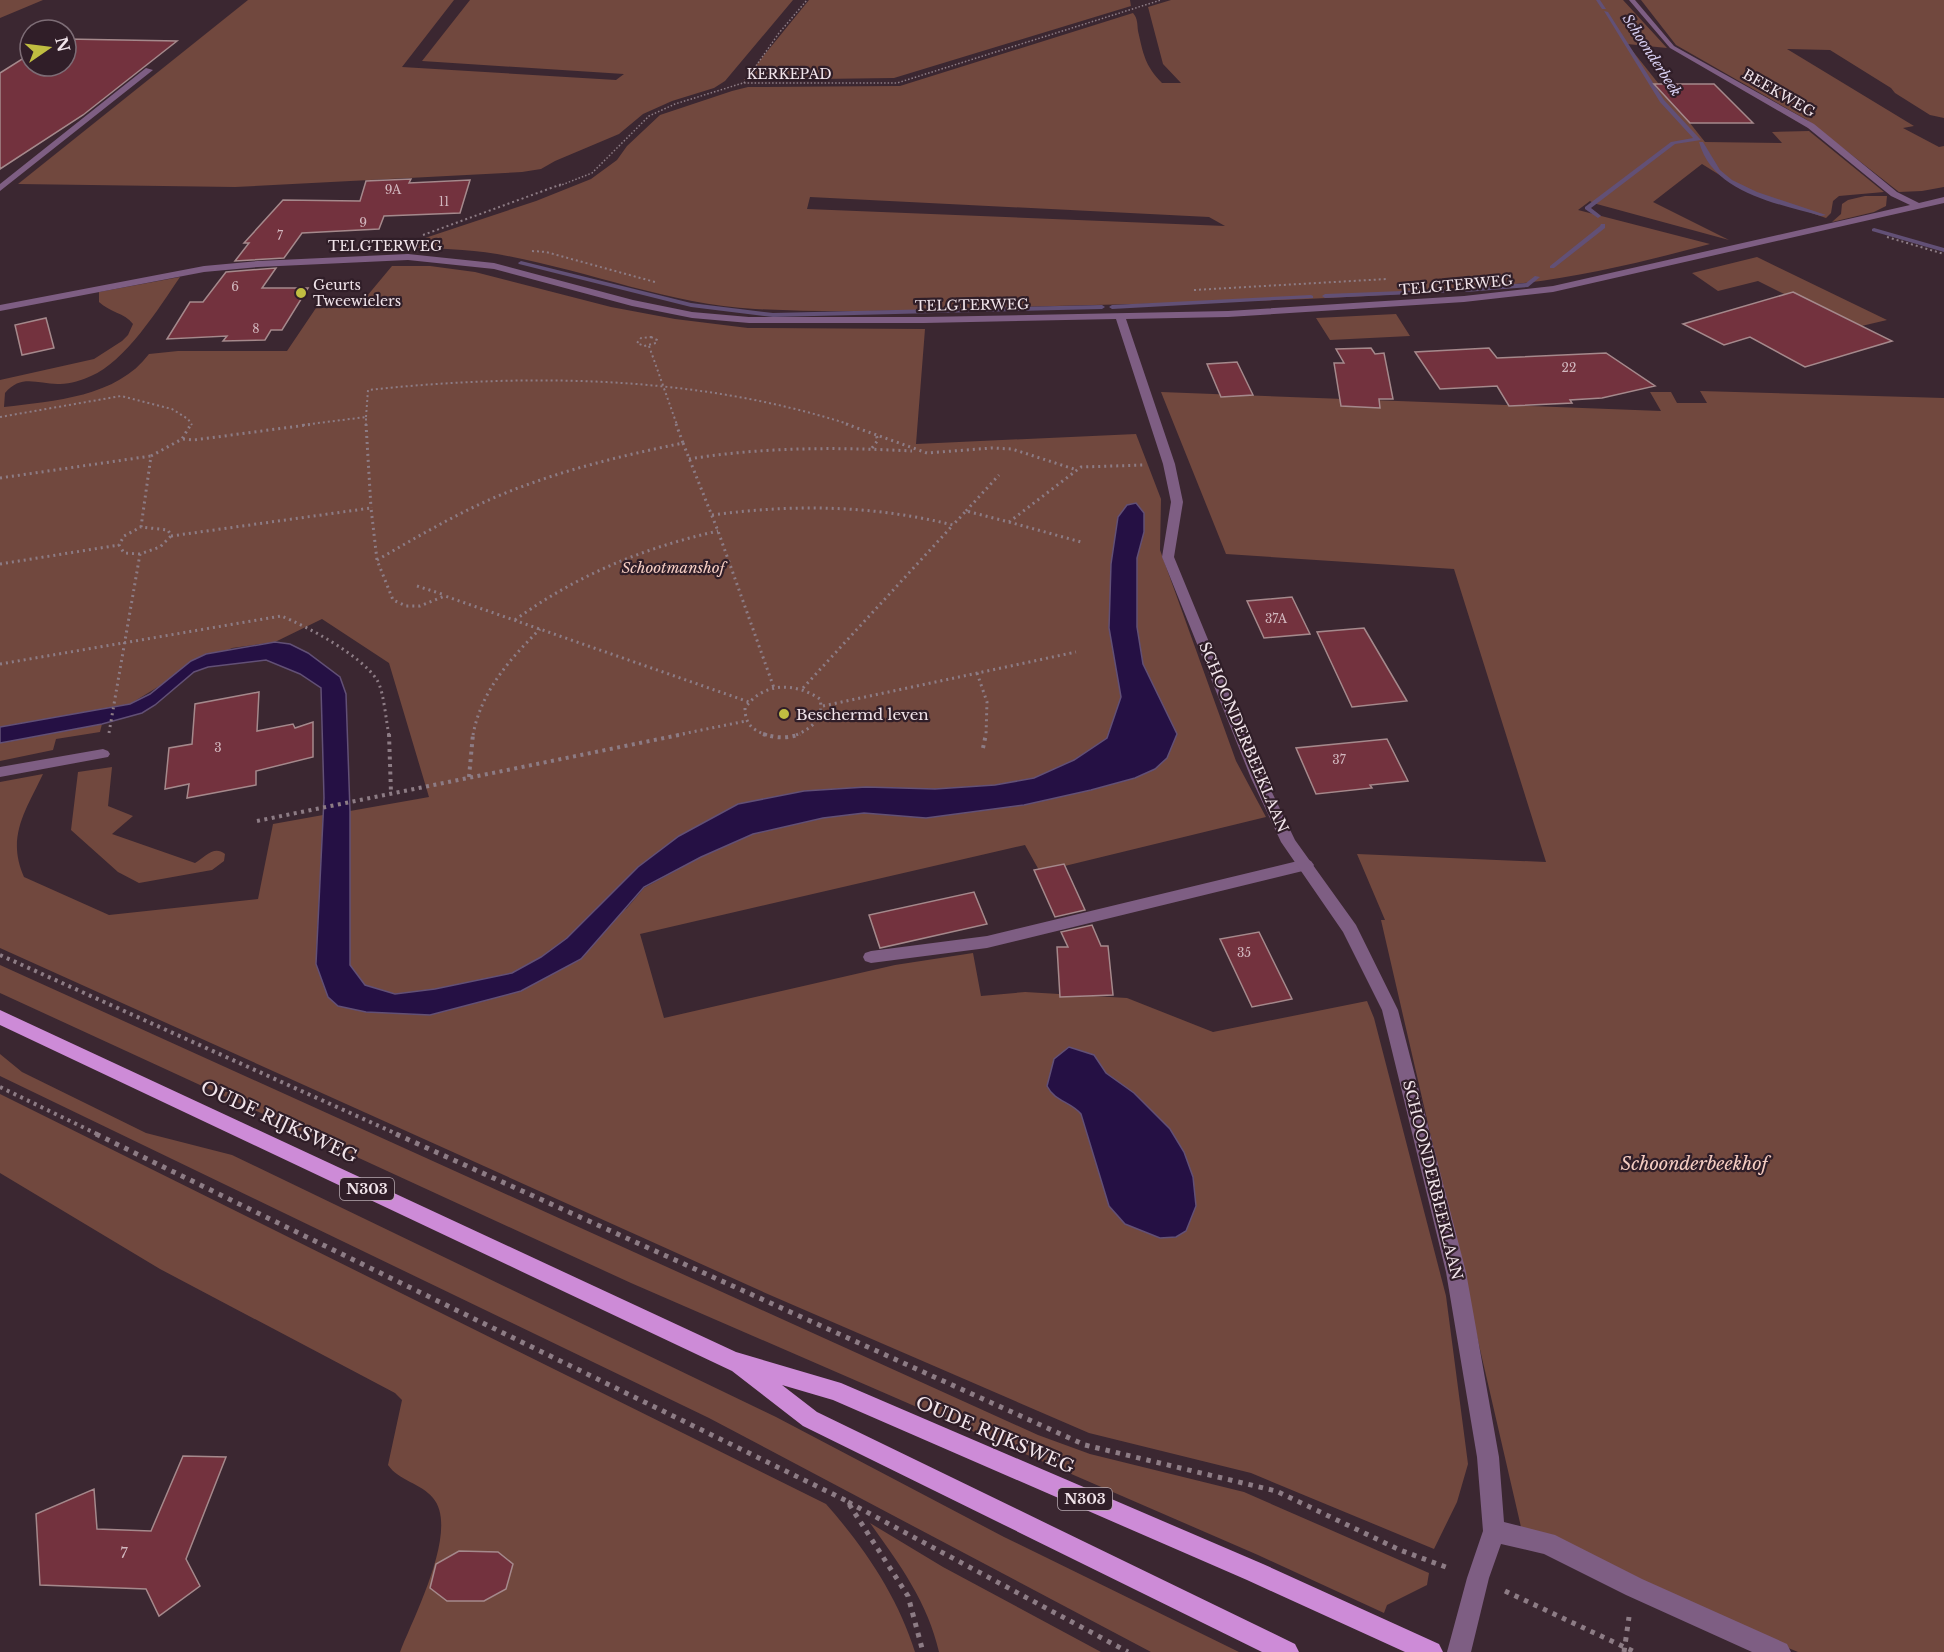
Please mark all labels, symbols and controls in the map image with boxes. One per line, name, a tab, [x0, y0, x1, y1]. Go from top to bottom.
water label: Schoonderbeek	[1619, 10, 1685, 100]
north arrow	[18, 18, 78, 78]
text: N	[51, 35, 74, 54]
street label: KERKEPAD	[746, 65, 832, 83]
street label: BEEKWEG	[1740, 65, 1818, 121]
house number: 9A	[385, 182, 402, 197]
house number: 11	[439, 194, 449, 209]
house number: 9	[359, 215, 367, 230]
house number: 7	[277, 228, 284, 243]
street label: TELGTERWEG	[328, 237, 442, 255]
street label: TELGTERWEG	[1398, 271, 1514, 299]
place label: Geurts Tweewielers	[313, 276, 401, 310]
house number: 6	[231, 279, 239, 294]
marker: Geurts Tweewielers	[294, 286, 308, 300]
street label: TELGTERWEG	[915, 295, 1029, 315]
house number: 8	[252, 321, 260, 336]
house number: 22	[1562, 360, 1576, 375]
park label: Schootmanshof	[621, 558, 729, 577]
house number: 37A	[1265, 611, 1288, 626]
street label: SCHOONDERBEEKLAAN	[1195, 639, 1293, 835]
place label: Beschermd leven	[796, 705, 929, 724]
marker: Beschermd leven	[777, 707, 791, 721]
house number: 3	[214, 740, 222, 755]
house number: 37	[1332, 752, 1347, 767]
house number: 35	[1237, 945, 1251, 960]
street label: OUDE RIJKSWEG	[197, 1076, 361, 1168]
street label: SCHOONDERBEEKLAAN	[1399, 1078, 1467, 1282]
park label: Schoonderbeekhof	[1621, 1153, 1771, 1175]
road number: N303	[340, 1178, 394, 1200]
street label: OUDE RIJKSWEG	[912, 1392, 1078, 1479]
road number: N303	[1058, 1488, 1112, 1510]
house number: 7	[120, 1543, 128, 1562]

